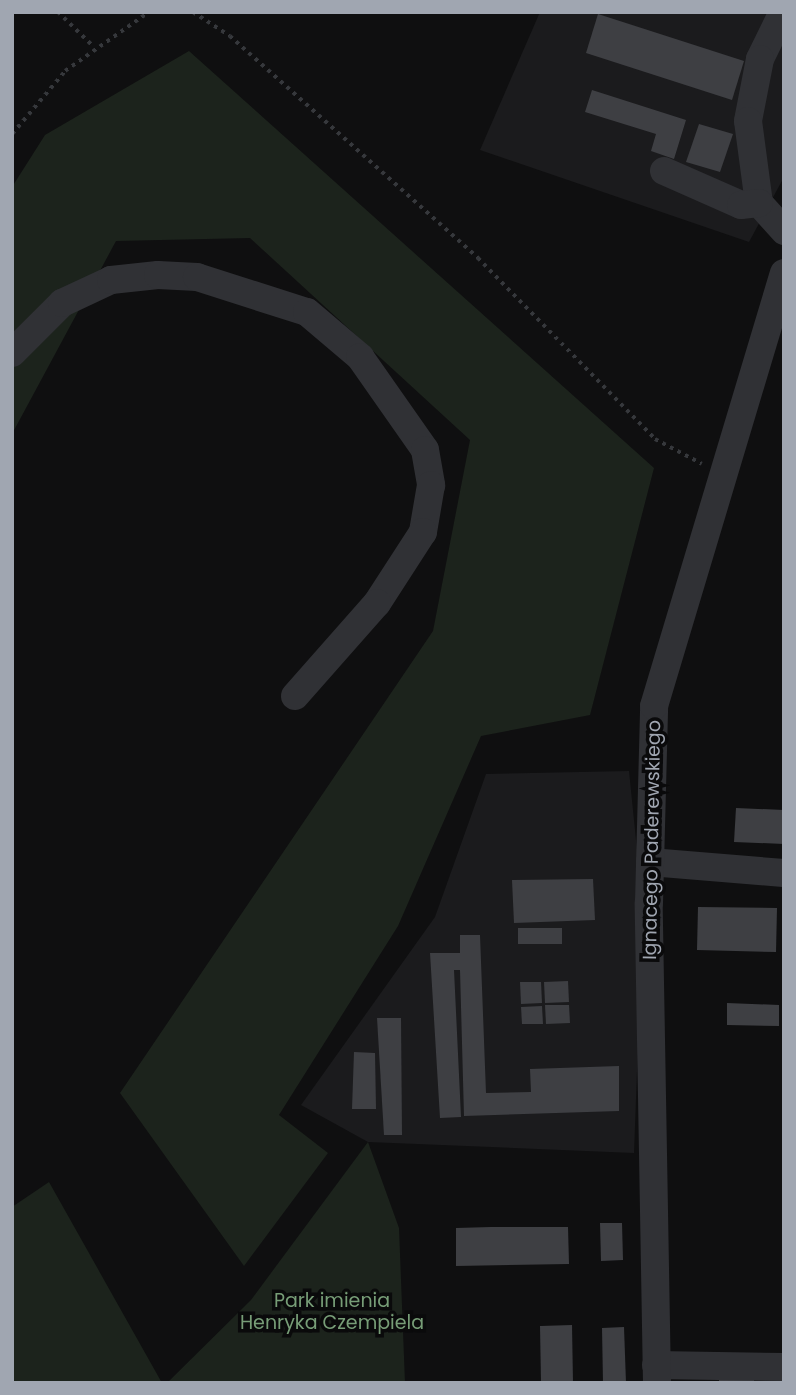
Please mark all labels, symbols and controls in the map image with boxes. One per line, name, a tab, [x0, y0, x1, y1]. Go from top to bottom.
street label: Ignacego Paderewskiego	[639, 720, 665, 960]
park label: Park imienia Henryka Czempiela	[240, 1290, 424, 1334]

